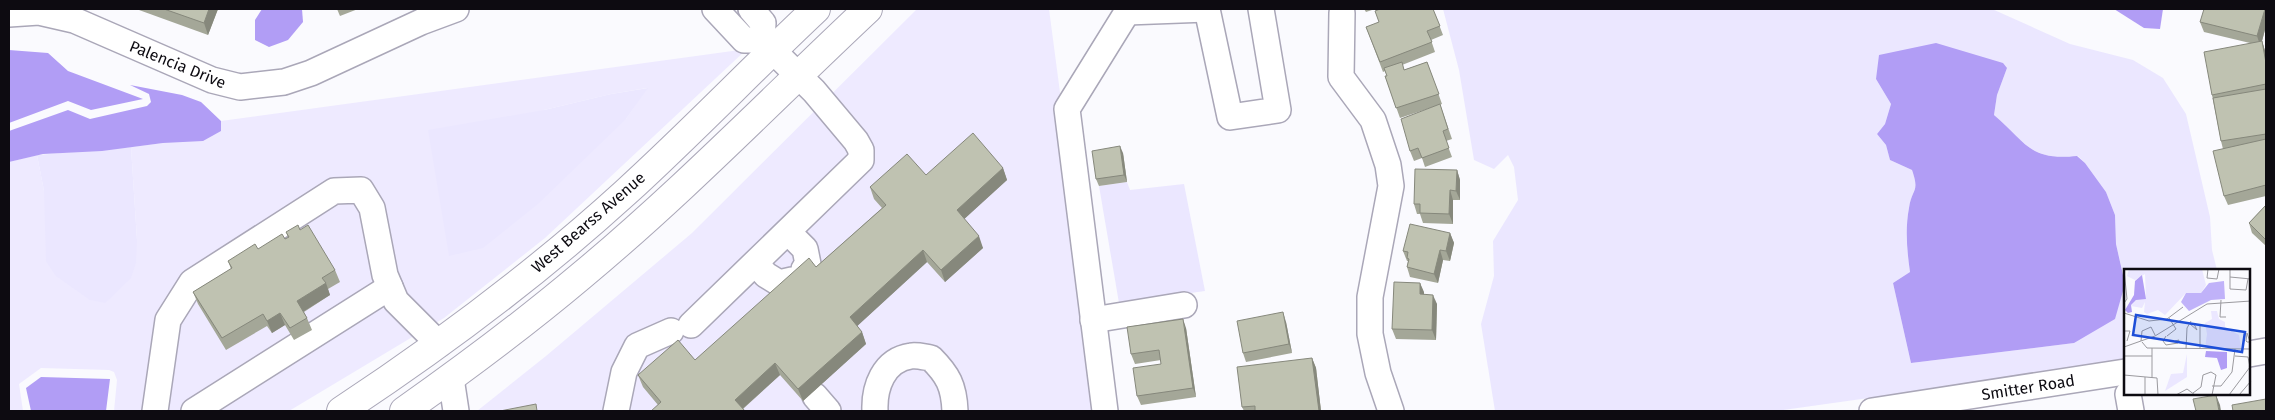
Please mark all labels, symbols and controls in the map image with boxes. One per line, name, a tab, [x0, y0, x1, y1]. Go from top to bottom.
street label: Palencia Drive	[127, 36, 229, 92]
street label: West Bearss Avenue	[528, 168, 649, 277]
inset map	[2124, 269, 2250, 395]
street label: Smitter Road	[1980, 371, 2076, 404]

